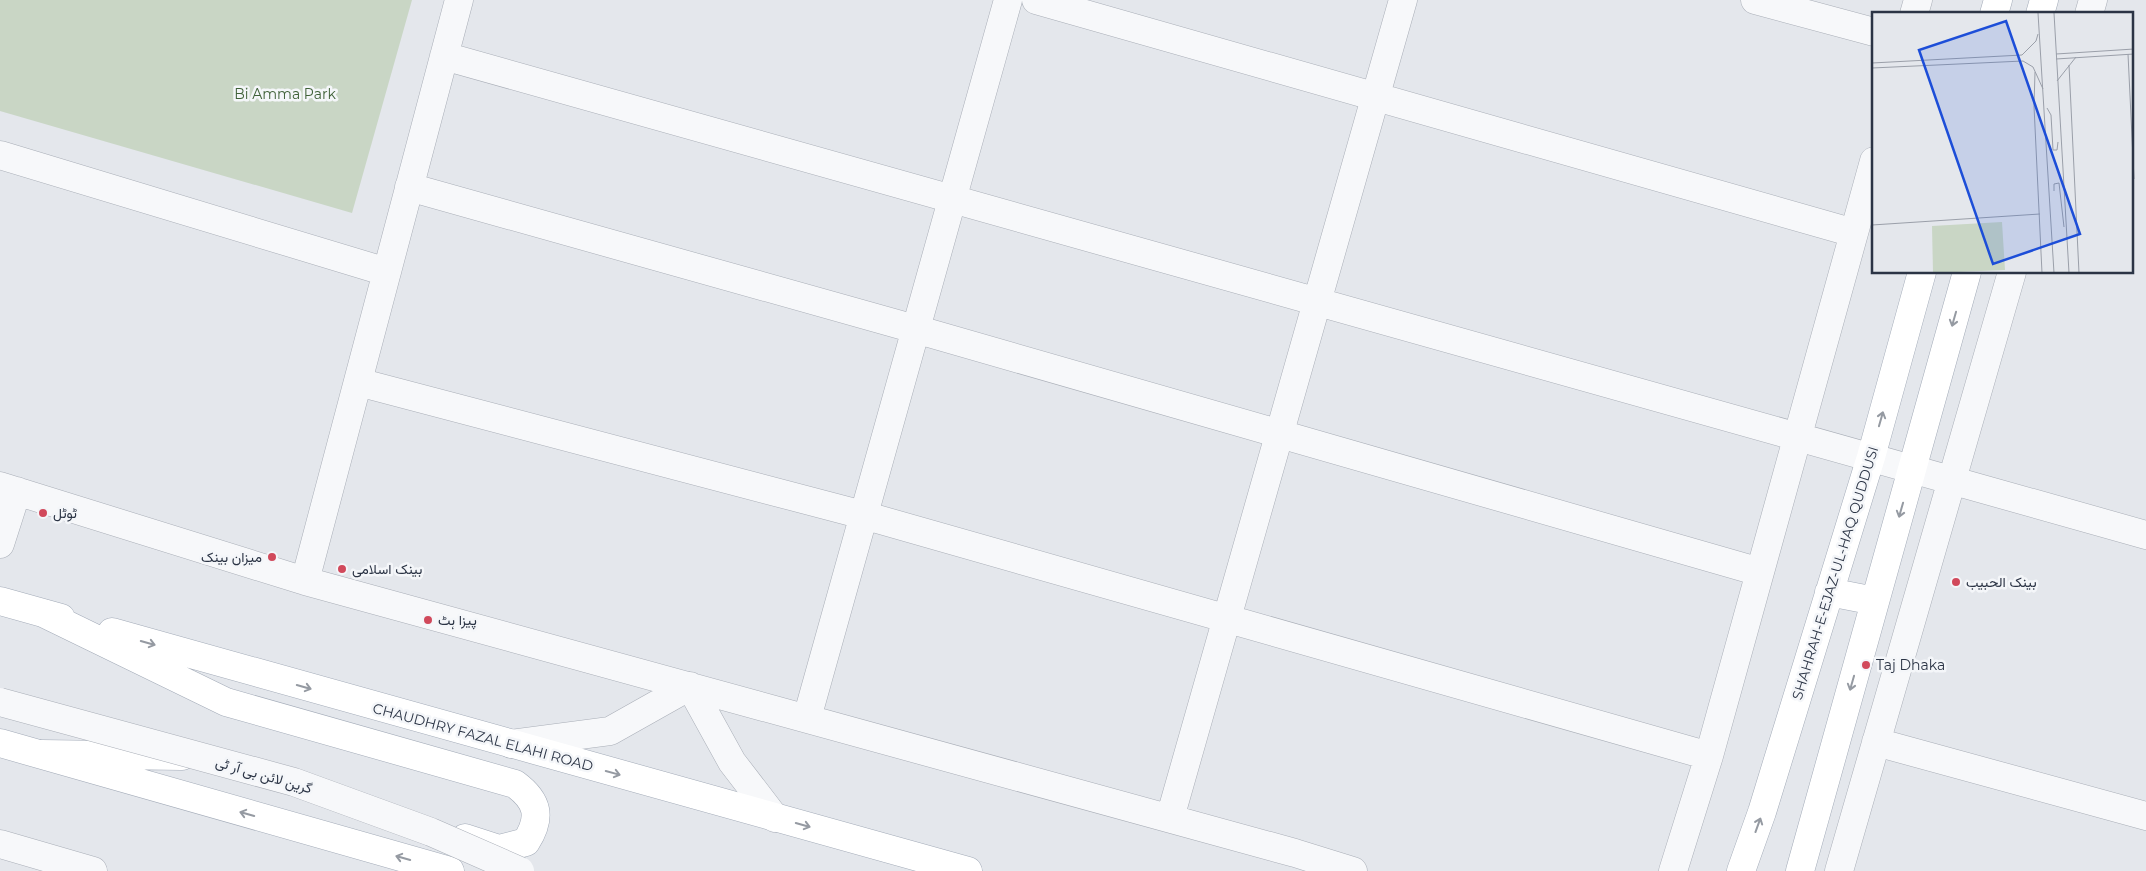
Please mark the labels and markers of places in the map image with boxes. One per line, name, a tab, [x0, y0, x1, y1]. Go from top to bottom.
place label: ٹوٹل	[53, 504, 77, 522]
marker: ٹوٹل	[37, 507, 49, 519]
place label: میزان بینک	[201, 548, 262, 566]
marker: میزان بینک	[266, 551, 278, 563]
place label: بینک اسلامی	[352, 560, 422, 578]
marker: بینک اسلامی	[336, 563, 348, 575]
place label: بينک الحبيب	[1966, 573, 2037, 591]
marker: بينک الحبيب	[1950, 576, 1962, 588]
place label: پیزا ہٹ	[438, 611, 477, 630]
marker: پیزا ہٹ	[422, 614, 434, 626]
place label: Taj Dhaka	[1876, 656, 1945, 674]
marker: Taj Dhaka	[1860, 659, 1872, 671]

